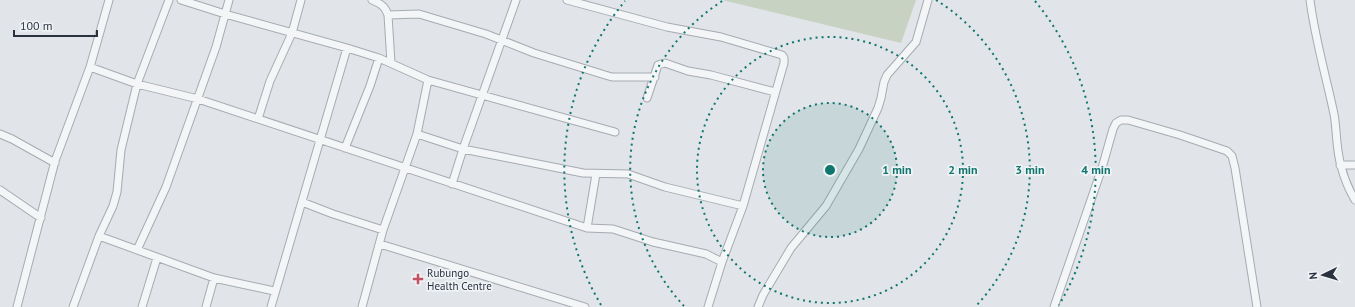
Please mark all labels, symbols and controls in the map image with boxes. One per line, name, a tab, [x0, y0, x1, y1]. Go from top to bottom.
scale bar	[14, 12, 97, 38]
text: 100 m	[20, 18, 53, 33]
text: 1 min	[882, 162, 912, 177]
text: 2 min	[948, 162, 978, 177]
text: 3 min	[1015, 162, 1045, 177]
text: 4 min	[1081, 162, 1111, 177]
centre of rings	[823, 163, 837, 177]
north arrow	[1303, 255, 1343, 295]
place label: Rubungo Health Centre	[427, 266, 492, 293]
text: N	[1306, 272, 1320, 280]
marker: Rubungo Health Centre	[412, 273, 424, 285]

